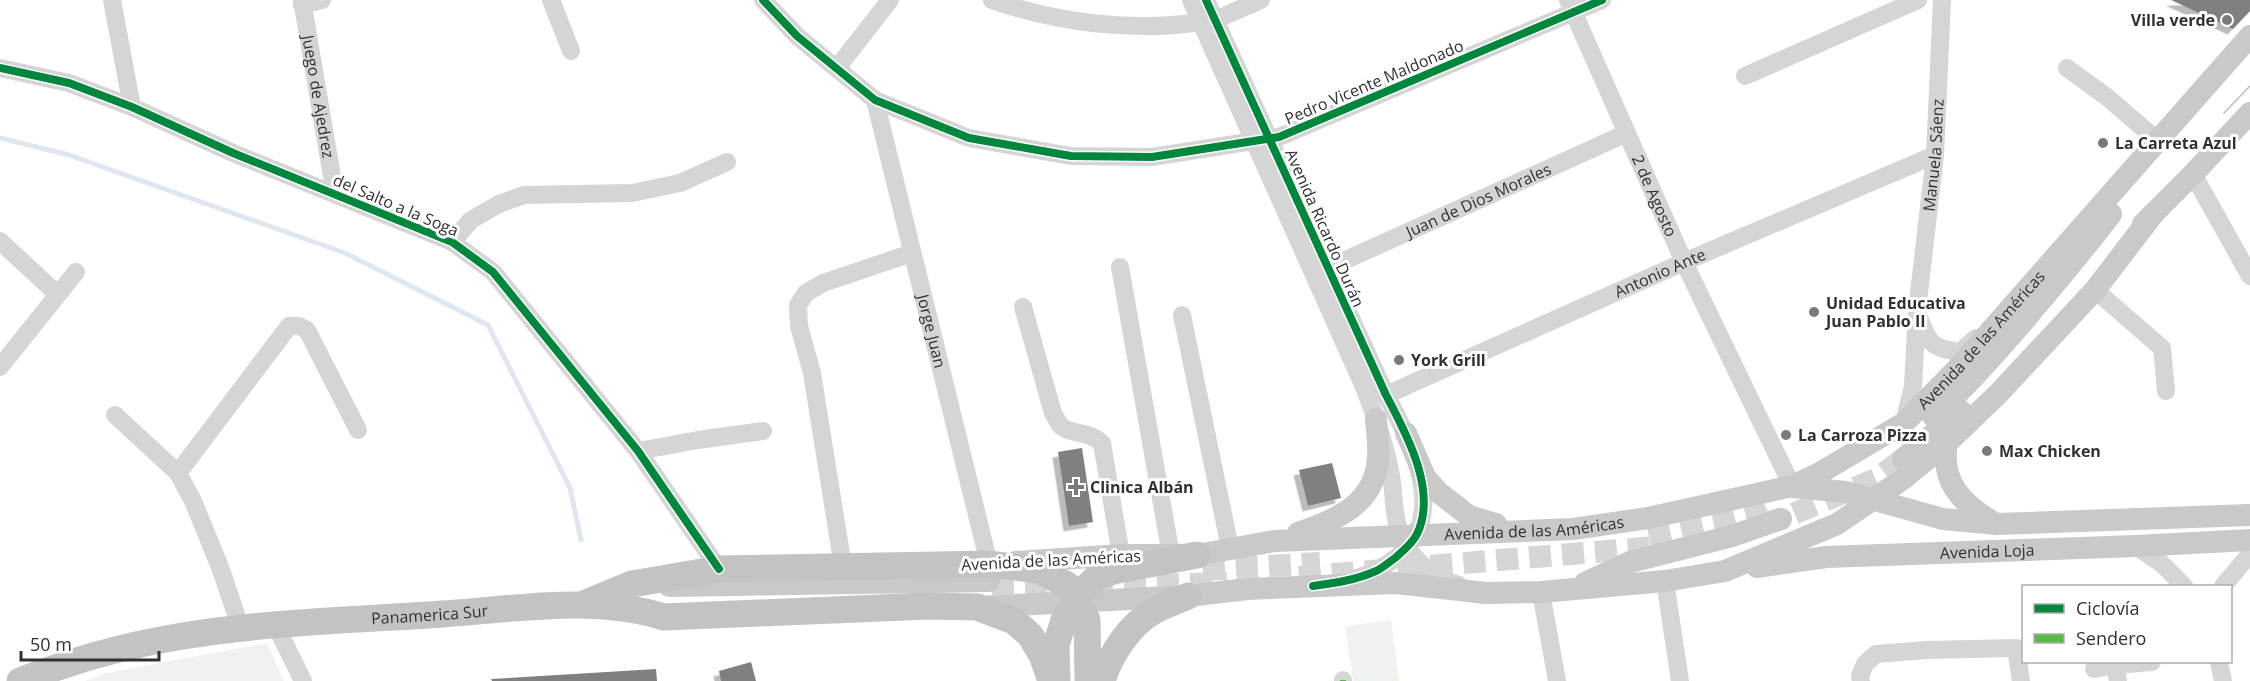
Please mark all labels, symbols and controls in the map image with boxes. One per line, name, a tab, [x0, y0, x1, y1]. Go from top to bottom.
place label: Villa verde	[2131, 9, 2215, 31]
marker: Villa verde	[2220, 13, 2234, 27]
street label: Juego de Ajedrez	[297, 31, 340, 160]
street label: Pedro Vicente Maldonado	[1281, 34, 1467, 130]
street label: Manuela Sáenz	[1918, 98, 1949, 213]
place label: La Carreta Azul	[2115, 132, 2237, 154]
marker: La Carreta Azul	[2096, 136, 2110, 150]
street label: Avenida Ricardo Durán	[1280, 145, 1370, 311]
street label: 2 de Agosto	[1627, 151, 1682, 240]
street label: Juan de Dios Morales	[1400, 158, 1554, 243]
street label: del Salto a la Soga	[330, 169, 462, 241]
street label: Antonio Ante	[1611, 243, 1709, 303]
street label: Avenida de las Américas	[1912, 266, 2050, 414]
street label: Jorge Juan	[912, 290, 951, 370]
place label: Unidad Educativa Juan Pablo II	[1824, 292, 1966, 332]
marker: Unidad Educativa Juan Pablo II	[1807, 305, 1821, 319]
place label: York Grill	[1411, 349, 1486, 371]
marker: York Grill	[1392, 353, 1406, 367]
place label: La Carroza Pizza	[1798, 424, 1927, 446]
marker: La Carroza Pizza	[1779, 428, 1793, 442]
place label: Max Chicken	[1999, 440, 2101, 462]
marker: Max Chicken	[1980, 444, 1994, 458]
place label: Clinica Albán	[1090, 476, 1194, 498]
marker: Clinica Albán	[1067, 478, 1085, 496]
street label: Avenida de las Américas	[1444, 511, 1625, 545]
street label: Avenida Loja	[1939, 539, 2035, 564]
street label: Avenida de las Américas	[961, 544, 1141, 576]
legend	[2022, 585, 2232, 663]
text: Ciclovía	[2076, 596, 2139, 620]
street label: Panamerica Sur	[371, 599, 489, 629]
scale bar	[21, 624, 159, 662]
text: Sendero	[2076, 626, 2146, 650]
text: 50 m	[30, 632, 72, 656]

